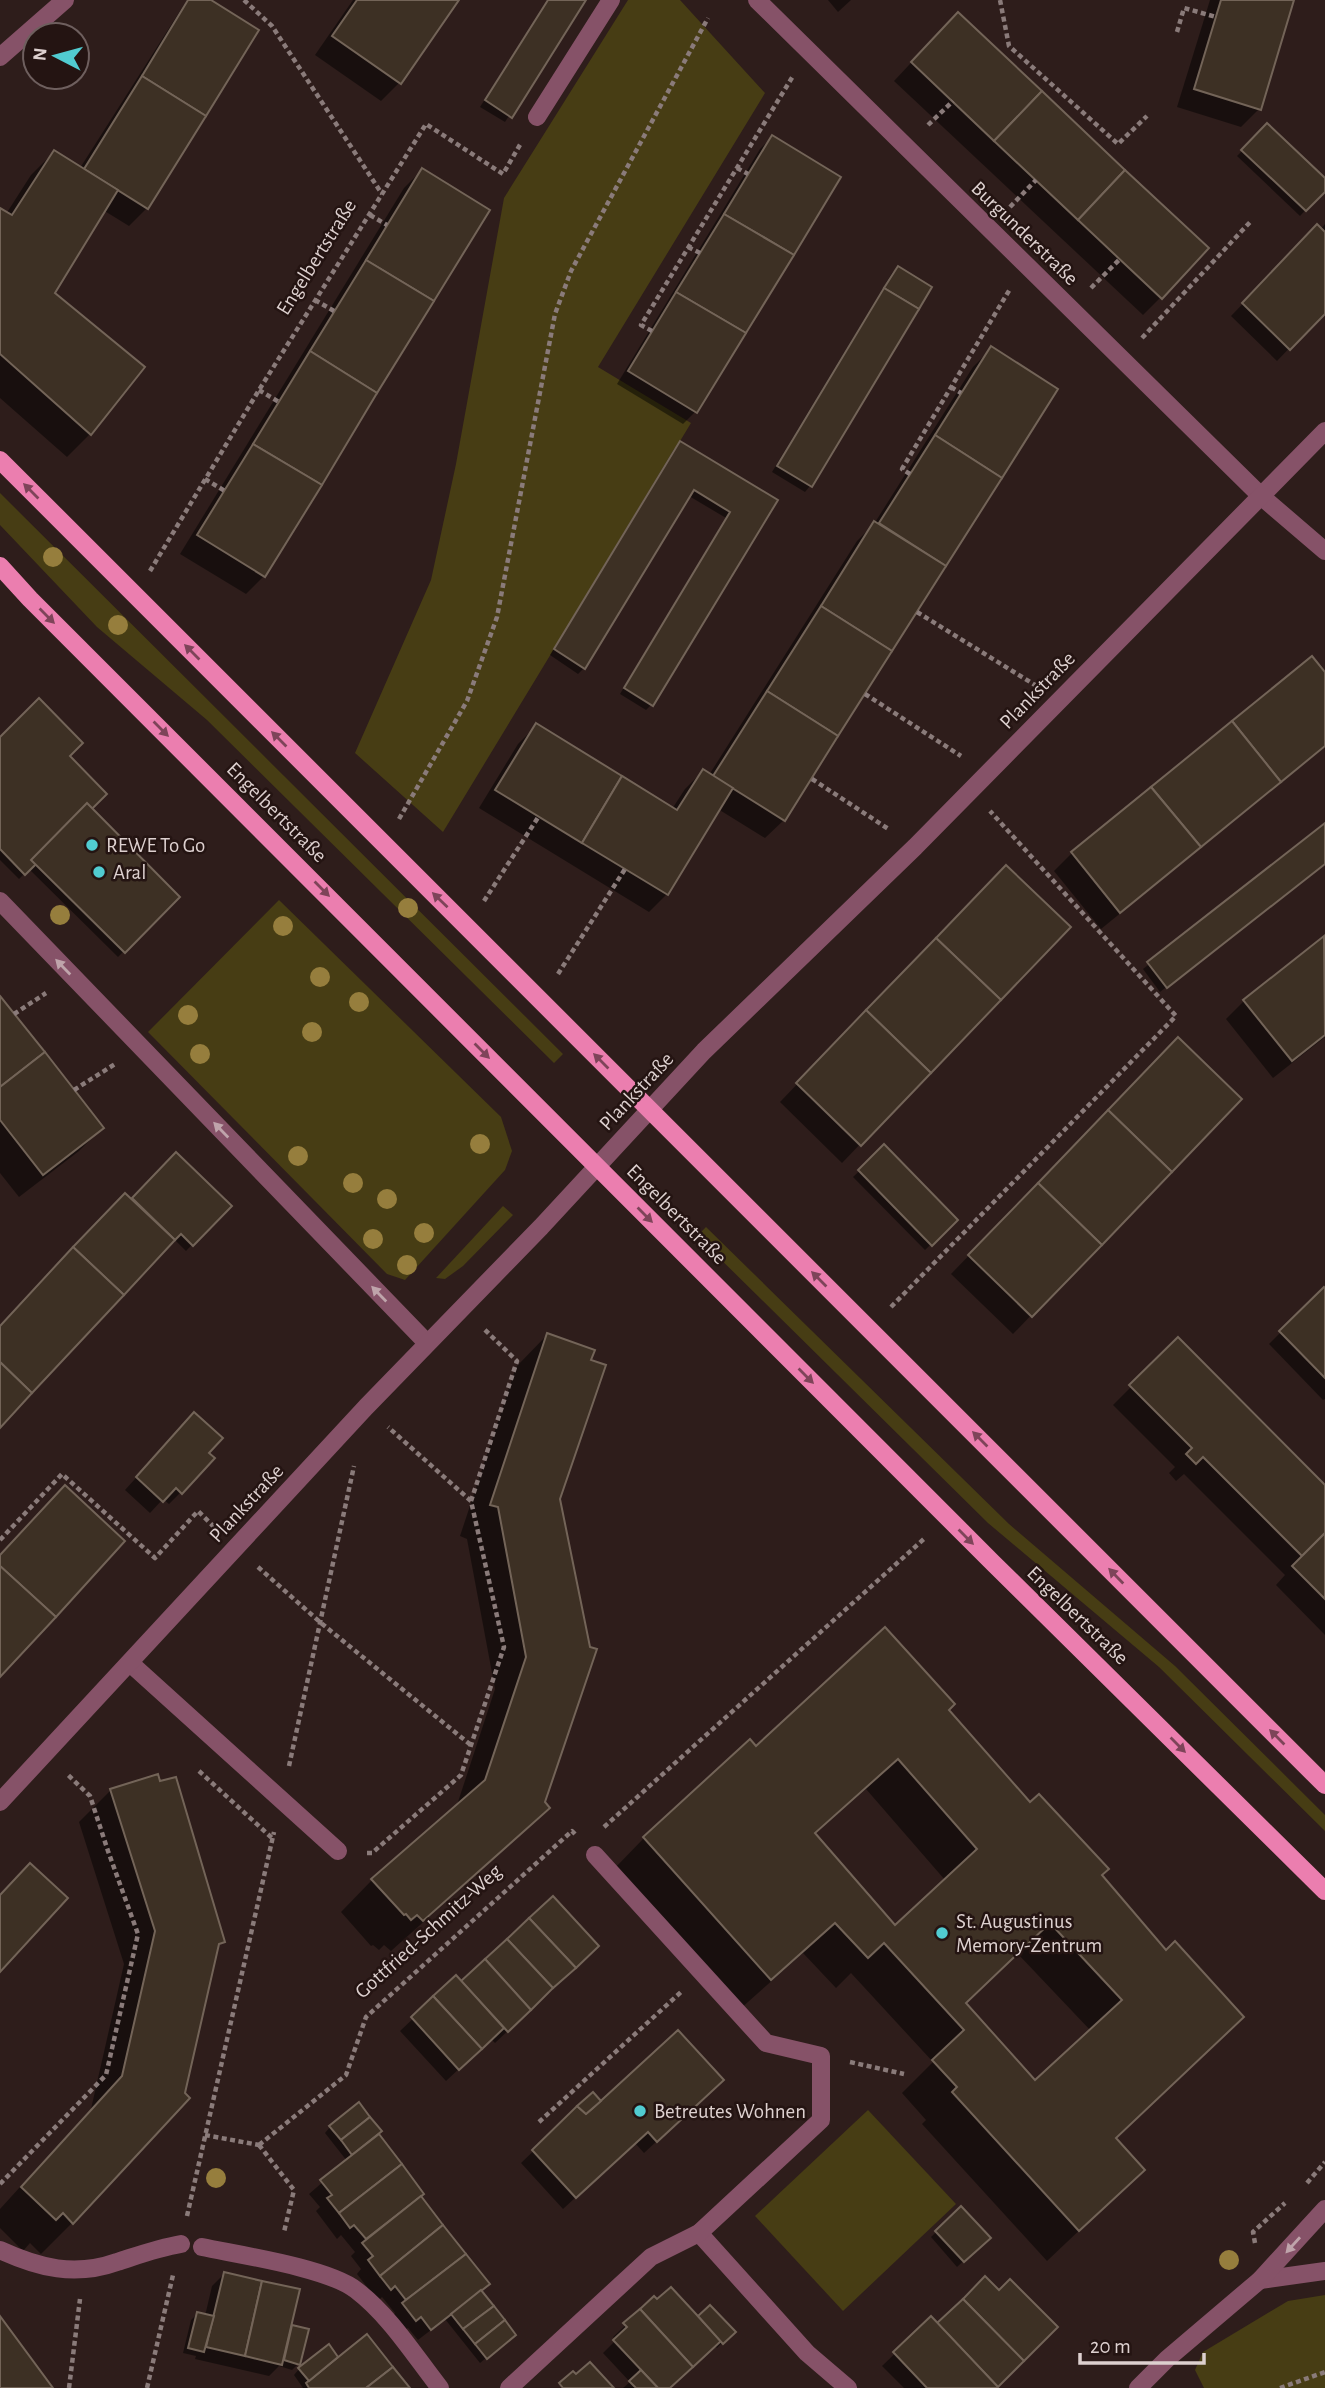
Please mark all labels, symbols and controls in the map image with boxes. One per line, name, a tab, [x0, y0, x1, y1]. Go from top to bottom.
north arrow	[21, 21, 91, 91]
text: N	[30, 47, 51, 62]
street label: Burgunderstraße	[967, 177, 1082, 289]
street label: Engelbertstraße	[273, 196, 360, 319]
one-way arrow	[23, 483, 39, 499]
one-way arrow	[38, 607, 55, 624]
one-way arrow	[184, 644, 200, 661]
street label: Plankstraße	[996, 648, 1079, 733]
one-way arrow	[152, 720, 169, 737]
one-way arrow	[271, 731, 287, 747]
street label: Engelbertstraße	[223, 758, 331, 866]
place label: REWE To Go	[106, 835, 205, 856]
marker: REWE To Go	[84, 837, 100, 853]
place label: Aral	[113, 862, 146, 883]
marker: Aral	[91, 864, 107, 880]
one-way arrow	[313, 881, 330, 898]
one-way arrow	[432, 892, 448, 909]
one-way arrow	[55, 958, 72, 975]
one-way arrow	[473, 1042, 490, 1058]
street label: Plankstraße	[595, 1048, 677, 1134]
one-way arrow	[593, 1053, 610, 1069]
one-way arrow	[213, 1122, 230, 1139]
street label: Engelbertstraße	[623, 1160, 731, 1268]
one-way arrow	[636, 1206, 653, 1222]
one-way arrow	[811, 1270, 828, 1287]
one-way arrow	[372, 1286, 388, 1303]
one-way arrow	[797, 1367, 814, 1384]
one-way arrow	[972, 1431, 989, 1448]
street label: Plankstraße	[205, 1460, 287, 1546]
one-way arrow	[958, 1528, 975, 1545]
street label: Engelbertstraße	[1023, 1562, 1132, 1669]
one-way arrow	[1108, 1569, 1125, 1585]
one-way arrow	[1268, 1729, 1285, 1746]
one-way arrow	[1169, 1736, 1185, 1753]
street label: Gottfried-Schmitz-Weg	[351, 1860, 506, 2002]
place label: St. Augustinus Memory-Zentrum	[956, 1911, 1102, 1956]
marker: St. Augustinus Memory-Zentrum	[934, 1925, 950, 1941]
place label: Betreutes Wohnen	[654, 2101, 806, 2122]
marker: Betreutes Wohnen	[632, 2103, 648, 2119]
one-way arrow	[1285, 2236, 1301, 2253]
scale bar	[1080, 2322, 1204, 2366]
text: 20 m	[1090, 2336, 1131, 2357]

